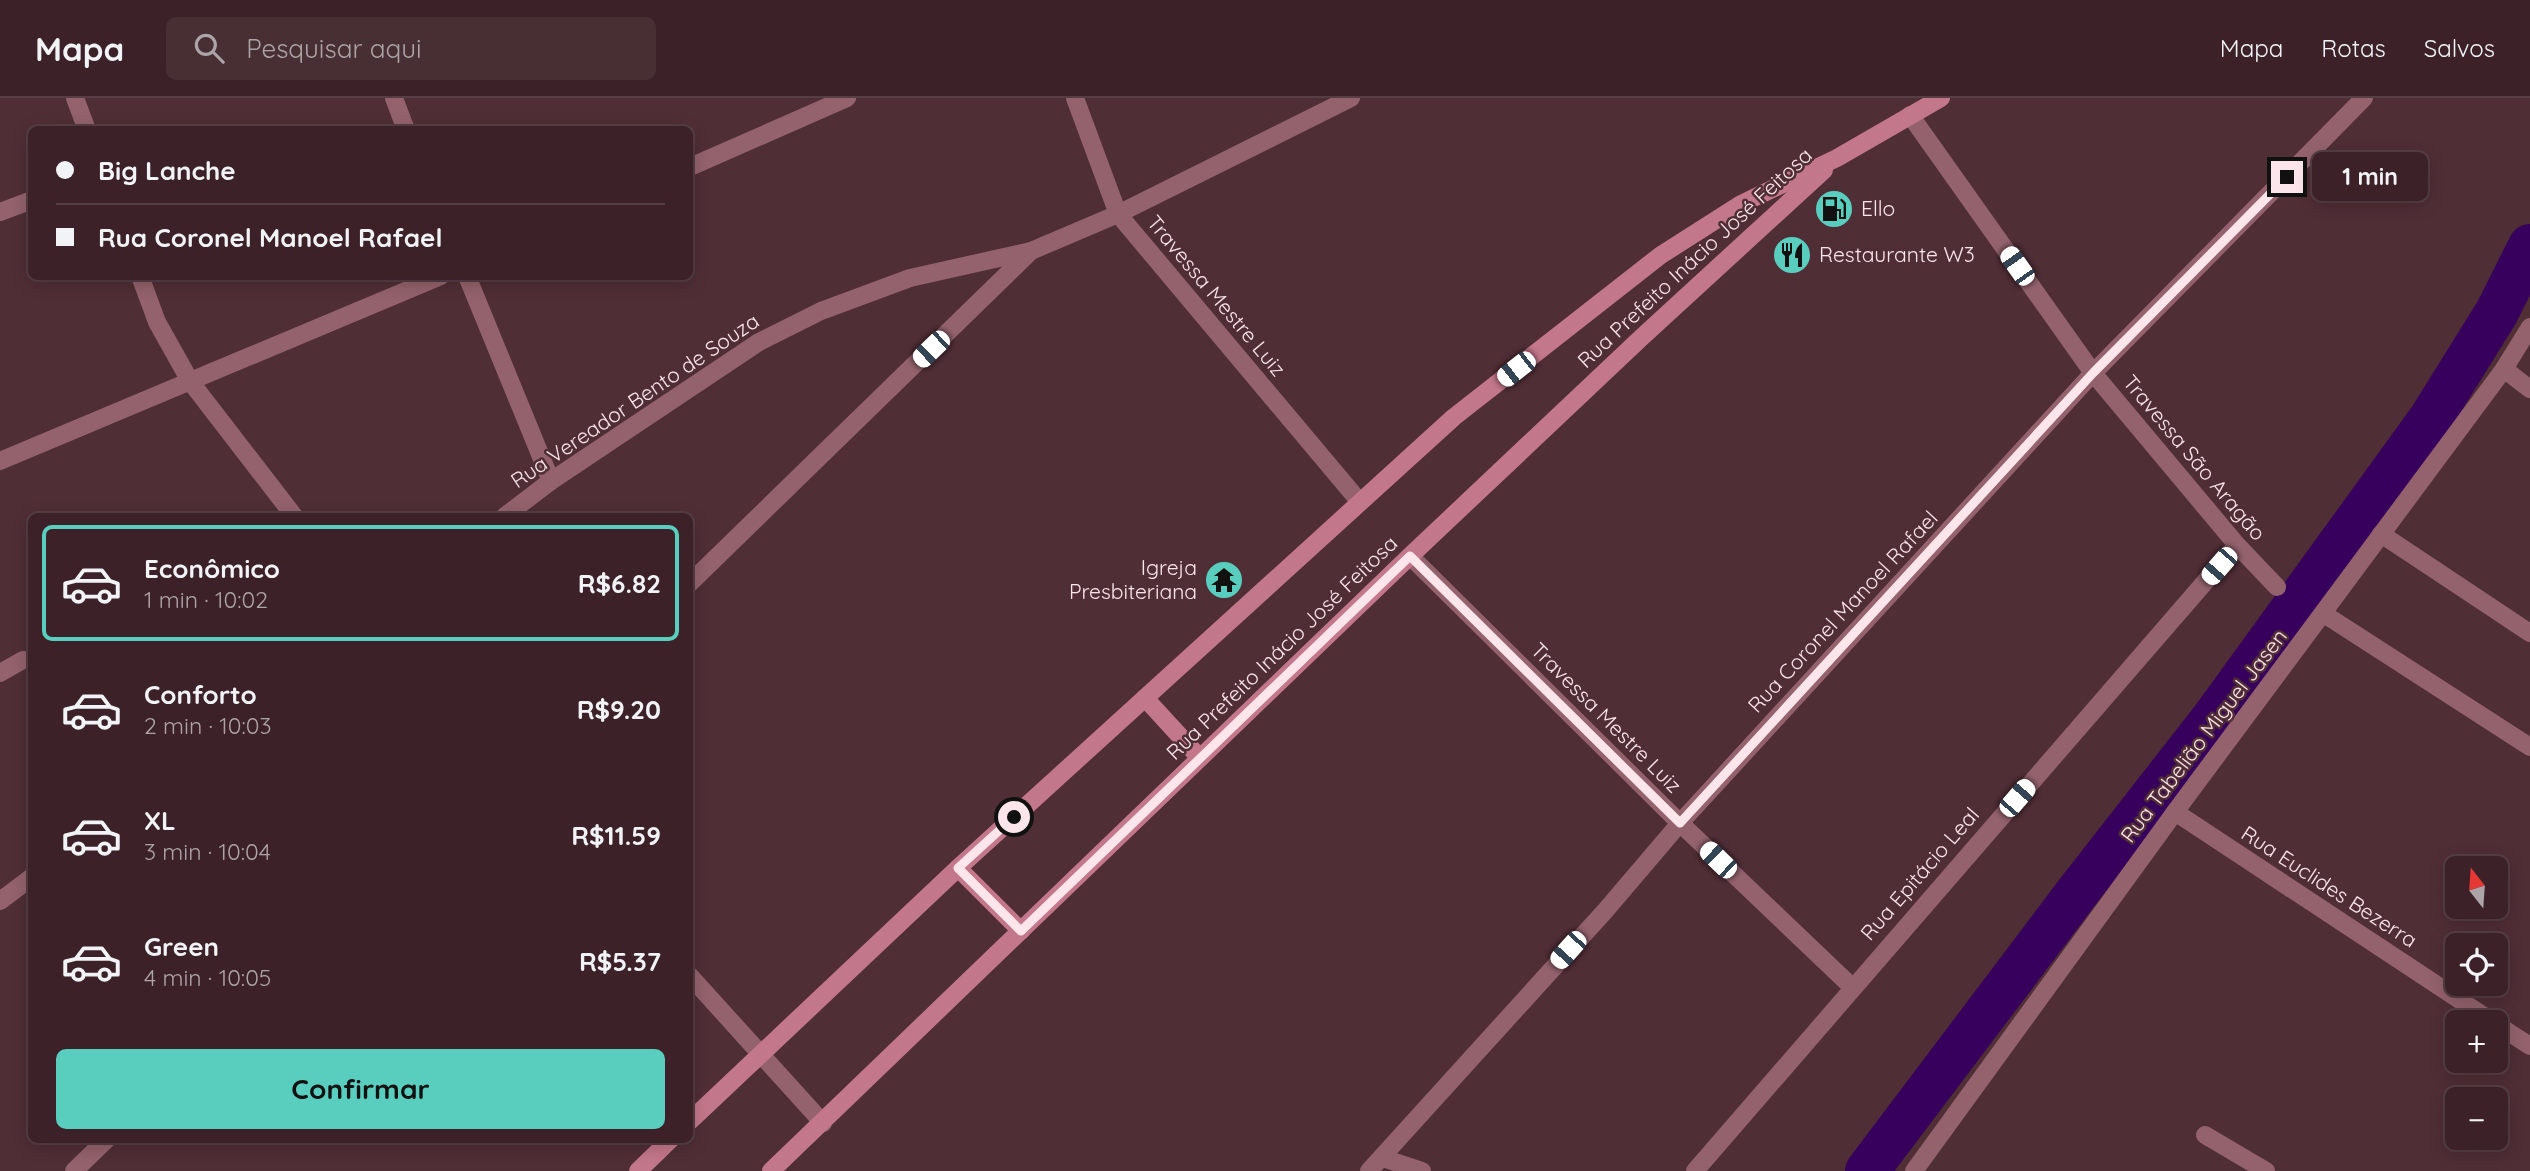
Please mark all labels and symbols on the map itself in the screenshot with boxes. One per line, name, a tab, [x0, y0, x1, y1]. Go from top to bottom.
street label: Rua Prefeito Inácio José Feitosa	[1572, 142, 1817, 373]
callout: 1 min	[2312, 153, 2427, 202]
route end	[2271, 161, 2303, 193]
fuel station icon: Ello	[1813, 188, 1855, 230]
place label: Ello	[1861, 195, 1895, 221]
street label: Travessa Mestre Luiz	[1142, 210, 1292, 381]
restaurant icon: Restaurante W3	[1771, 234, 1813, 276]
place label: Restaurante W3	[1819, 241, 1975, 267]
car	[1997, 243, 2038, 289]
street label: Rua Vereador Bento de Souza	[505, 307, 763, 493]
car	[909, 327, 954, 371]
car	[1493, 348, 1540, 390]
street label: Travessa São Aragão	[2118, 369, 2272, 546]
street label: Rua Coronel Manoel Rafael	[1742, 505, 1943, 718]
street label: Rua Prefeito Inácio José Feitosa	[1160, 530, 1402, 765]
car	[2198, 543, 2241, 589]
place label: Igreja Presbiteriana	[1069, 554, 1197, 604]
temple icon: Igreja Presbiteriana	[1203, 559, 1245, 601]
street label: Rua Tabelião Miguel Jasen	[2114, 624, 2292, 847]
street label: Travessa Mestre Luiz	[1526, 637, 1687, 798]
car	[1996, 775, 2039, 821]
route start	[998, 801, 1030, 833]
street label: Rua Epitácio Leal	[1854, 802, 1984, 945]
street label: Rua Euclides Bezerra	[2237, 820, 2422, 953]
car	[1696, 838, 1741, 882]
north arrow	[2445, 856, 2508, 919]
car	[1547, 927, 1590, 973]

